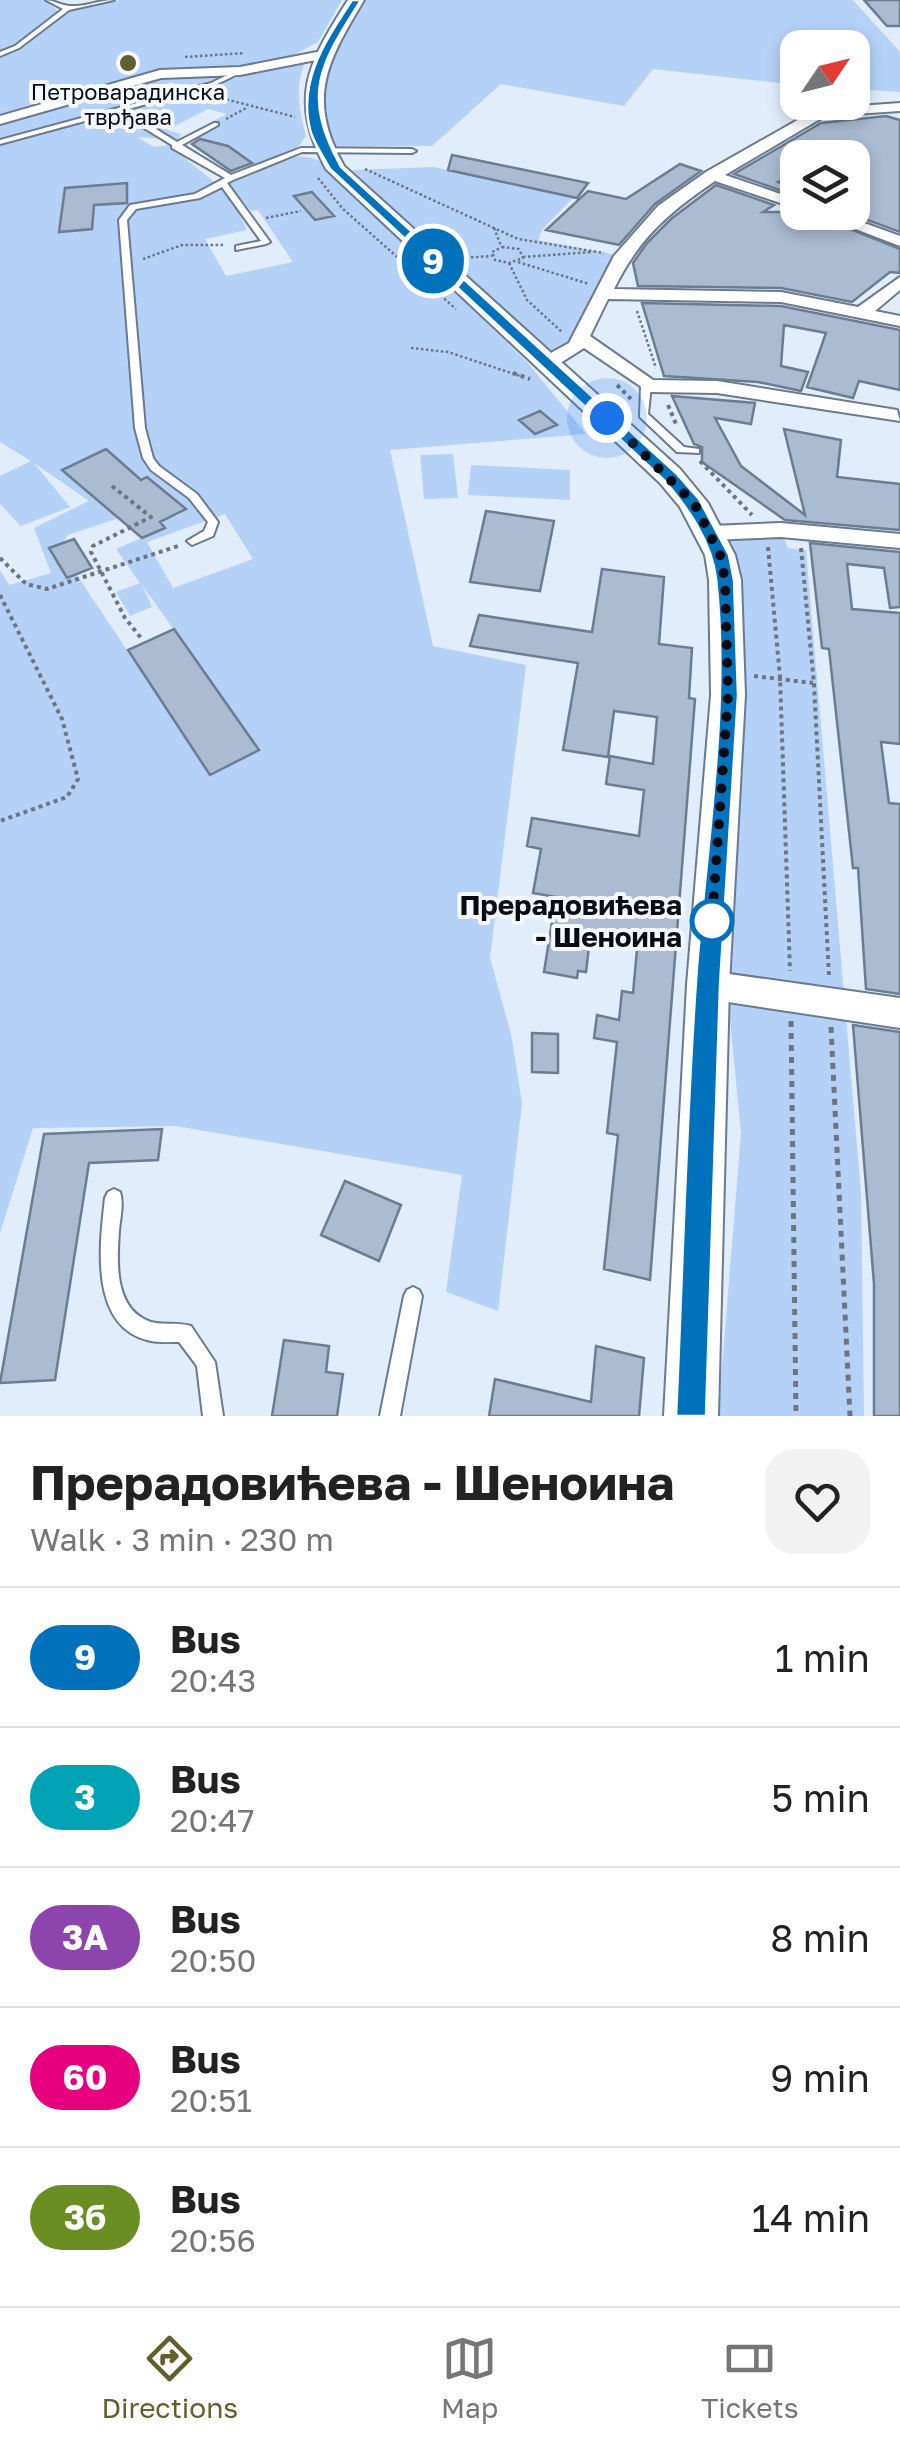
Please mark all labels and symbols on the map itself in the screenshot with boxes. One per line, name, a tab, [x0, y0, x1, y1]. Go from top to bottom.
north arrow	[780, 30, 870, 120]
marker: Петроварадинска тврђава	[117, 52, 139, 74]
place label: Петроварадинска тврђава	[31, 78, 225, 130]
line badge: 9	[400, 228, 466, 294]
your location	[582, 393, 632, 443]
place label: Прерадовићева - Шеноина	[460, 888, 682, 953]
marker: Прерадовићева - Шеноина	[691, 900, 733, 942]

